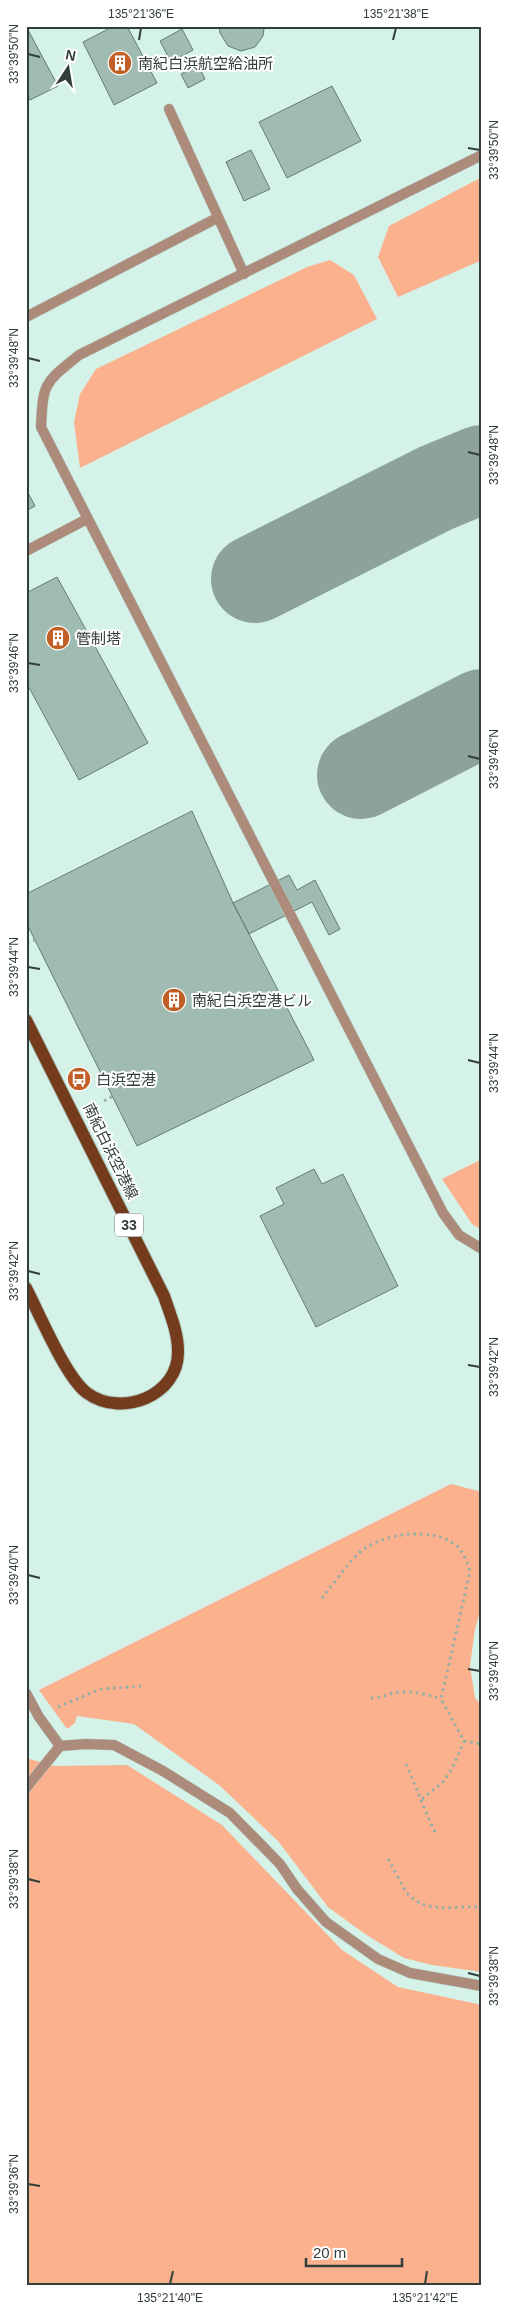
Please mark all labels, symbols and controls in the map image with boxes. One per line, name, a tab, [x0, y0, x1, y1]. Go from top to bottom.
text: 135°21'36"E	[108, 7, 174, 21]
text: 135°21'38"E	[363, 7, 429, 21]
text: 33°39'50"N	[7, 24, 21, 84]
north arrow	[42, 42, 92, 92]
text: N	[64, 46, 77, 64]
building icon: 南紀白浜航空給油所	[107, 50, 133, 76]
place label: 南紀白浜航空給油所	[138, 55, 273, 72]
text: 33°39'50"N	[487, 120, 501, 180]
text: 33°39'48"N	[7, 328, 21, 388]
text: 33°39'48"N	[487, 425, 501, 485]
building icon: 管制塔	[45, 625, 71, 651]
place label: 管制塔	[76, 630, 121, 647]
text: 33°39'46"N	[7, 633, 21, 693]
text: 33°39'46"N	[487, 729, 501, 789]
text: 33°39'44"N	[7, 937, 21, 997]
building icon: 南紀白浜空港ビル	[161, 987, 187, 1013]
place label: 南紀白浜空港ビル	[192, 992, 312, 1009]
text: 33°39'44"N	[487, 1033, 501, 1093]
bus stop icon: 白浜空港	[66, 1066, 92, 1092]
place label: 白浜空港	[96, 1071, 156, 1088]
street label: 南紀白浜空港線	[80, 1100, 142, 1202]
road number: 33	[115, 1214, 143, 1236]
text: 33°39'42"N	[7, 1241, 21, 1301]
text: 33°39'42"N	[487, 1337, 501, 1397]
text: 33°39'40"N	[7, 1545, 21, 1605]
text: 33°39'40"N	[487, 1641, 501, 1701]
text: 33°39'38"N	[7, 1849, 21, 1909]
text: 33°39'38"N	[487, 1946, 501, 2006]
text: 33°39'36"N	[7, 2154, 21, 2214]
scale bar	[306, 2236, 402, 2268]
text: 20 m	[313, 2244, 346, 2261]
text: 135°21'40"E	[137, 2291, 203, 2305]
text: 135°21'42"E	[392, 2291, 458, 2305]

